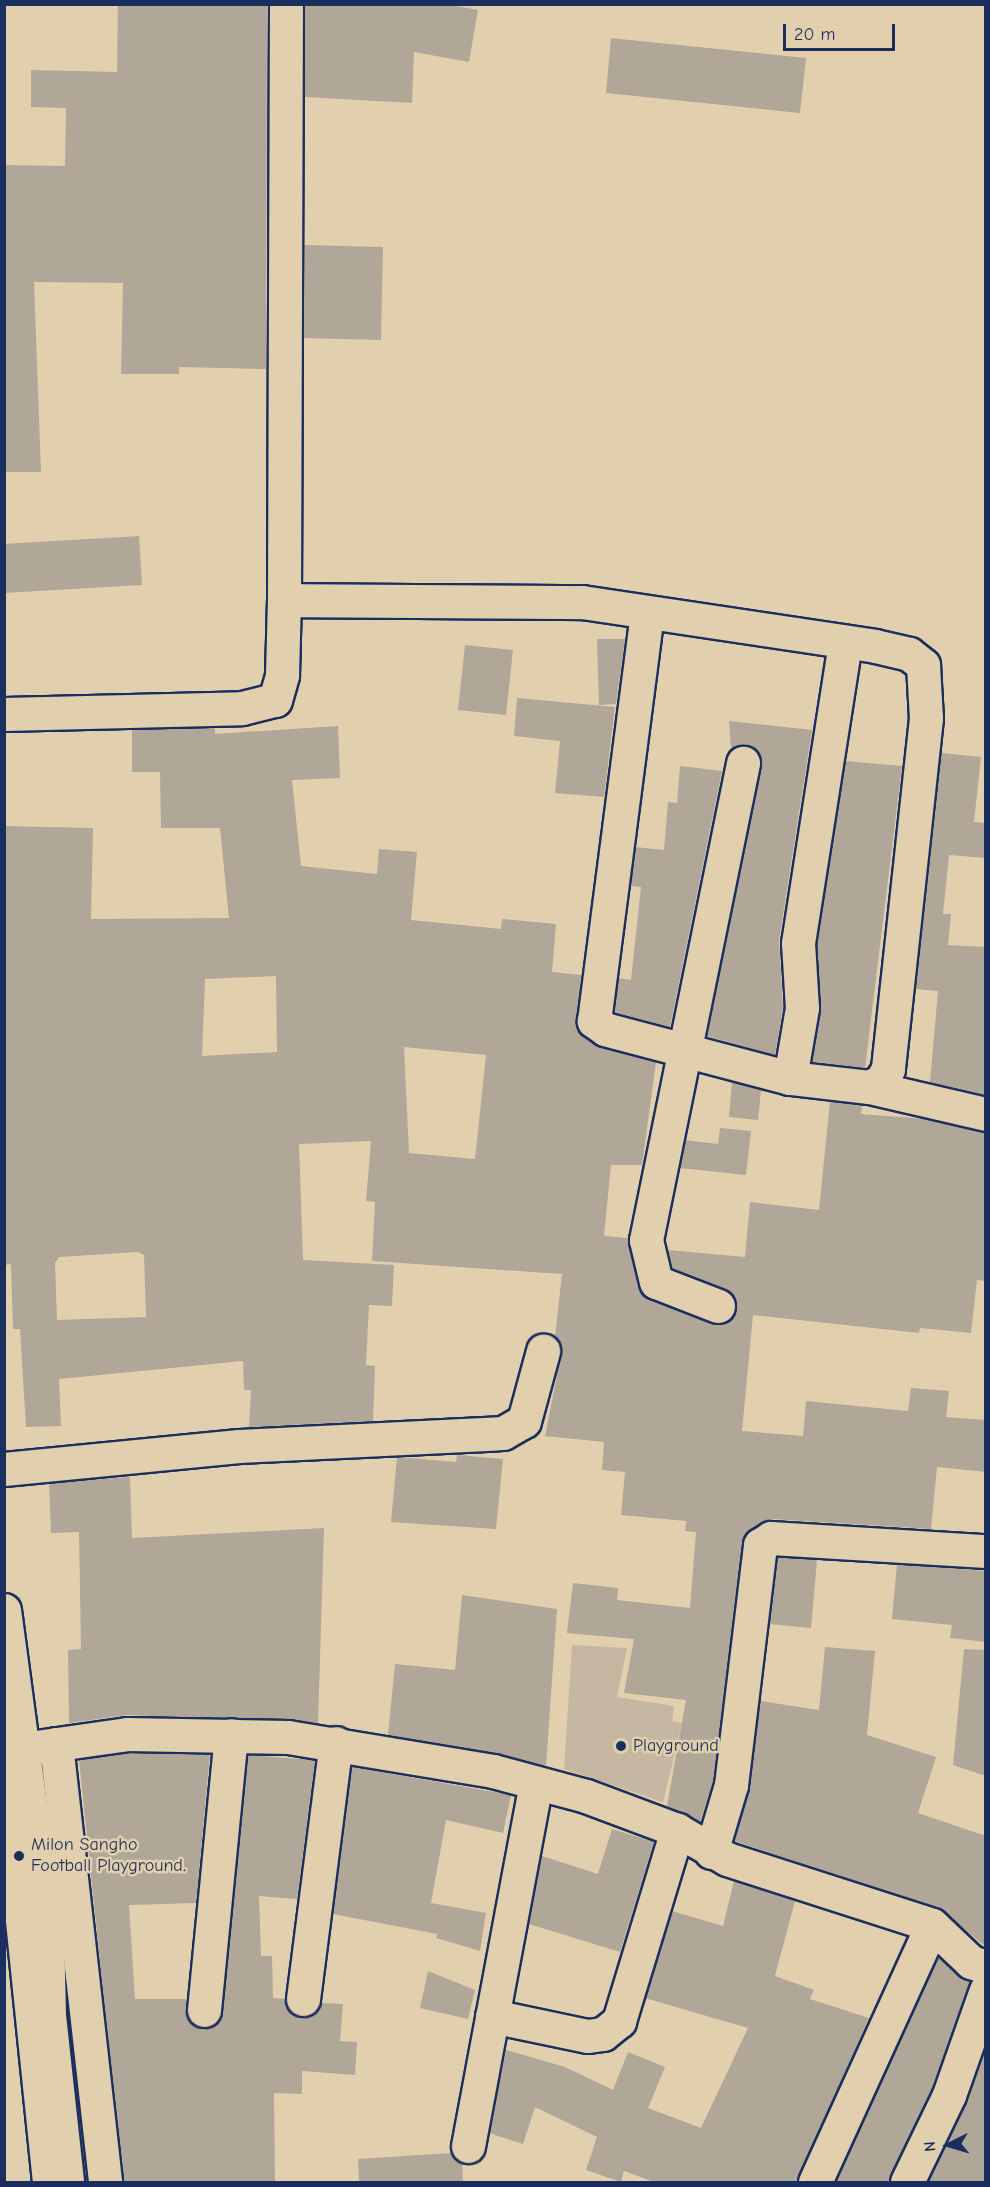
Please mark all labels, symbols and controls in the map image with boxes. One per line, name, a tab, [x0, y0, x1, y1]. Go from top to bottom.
scale bar	[786, 12, 898, 50]
text: 20 m	[794, 24, 835, 45]
place label: Playground	[633, 1735, 719, 1757]
marker: Playground	[614, 1739, 628, 1753]
place label: Milon Sangho Football Playground.	[31, 1835, 186, 1878]
marker: Milon Sangho Football Playground.	[12, 1849, 26, 1863]
north arrow	[918, 2115, 978, 2175]
text: N	[921, 2141, 939, 2153]

